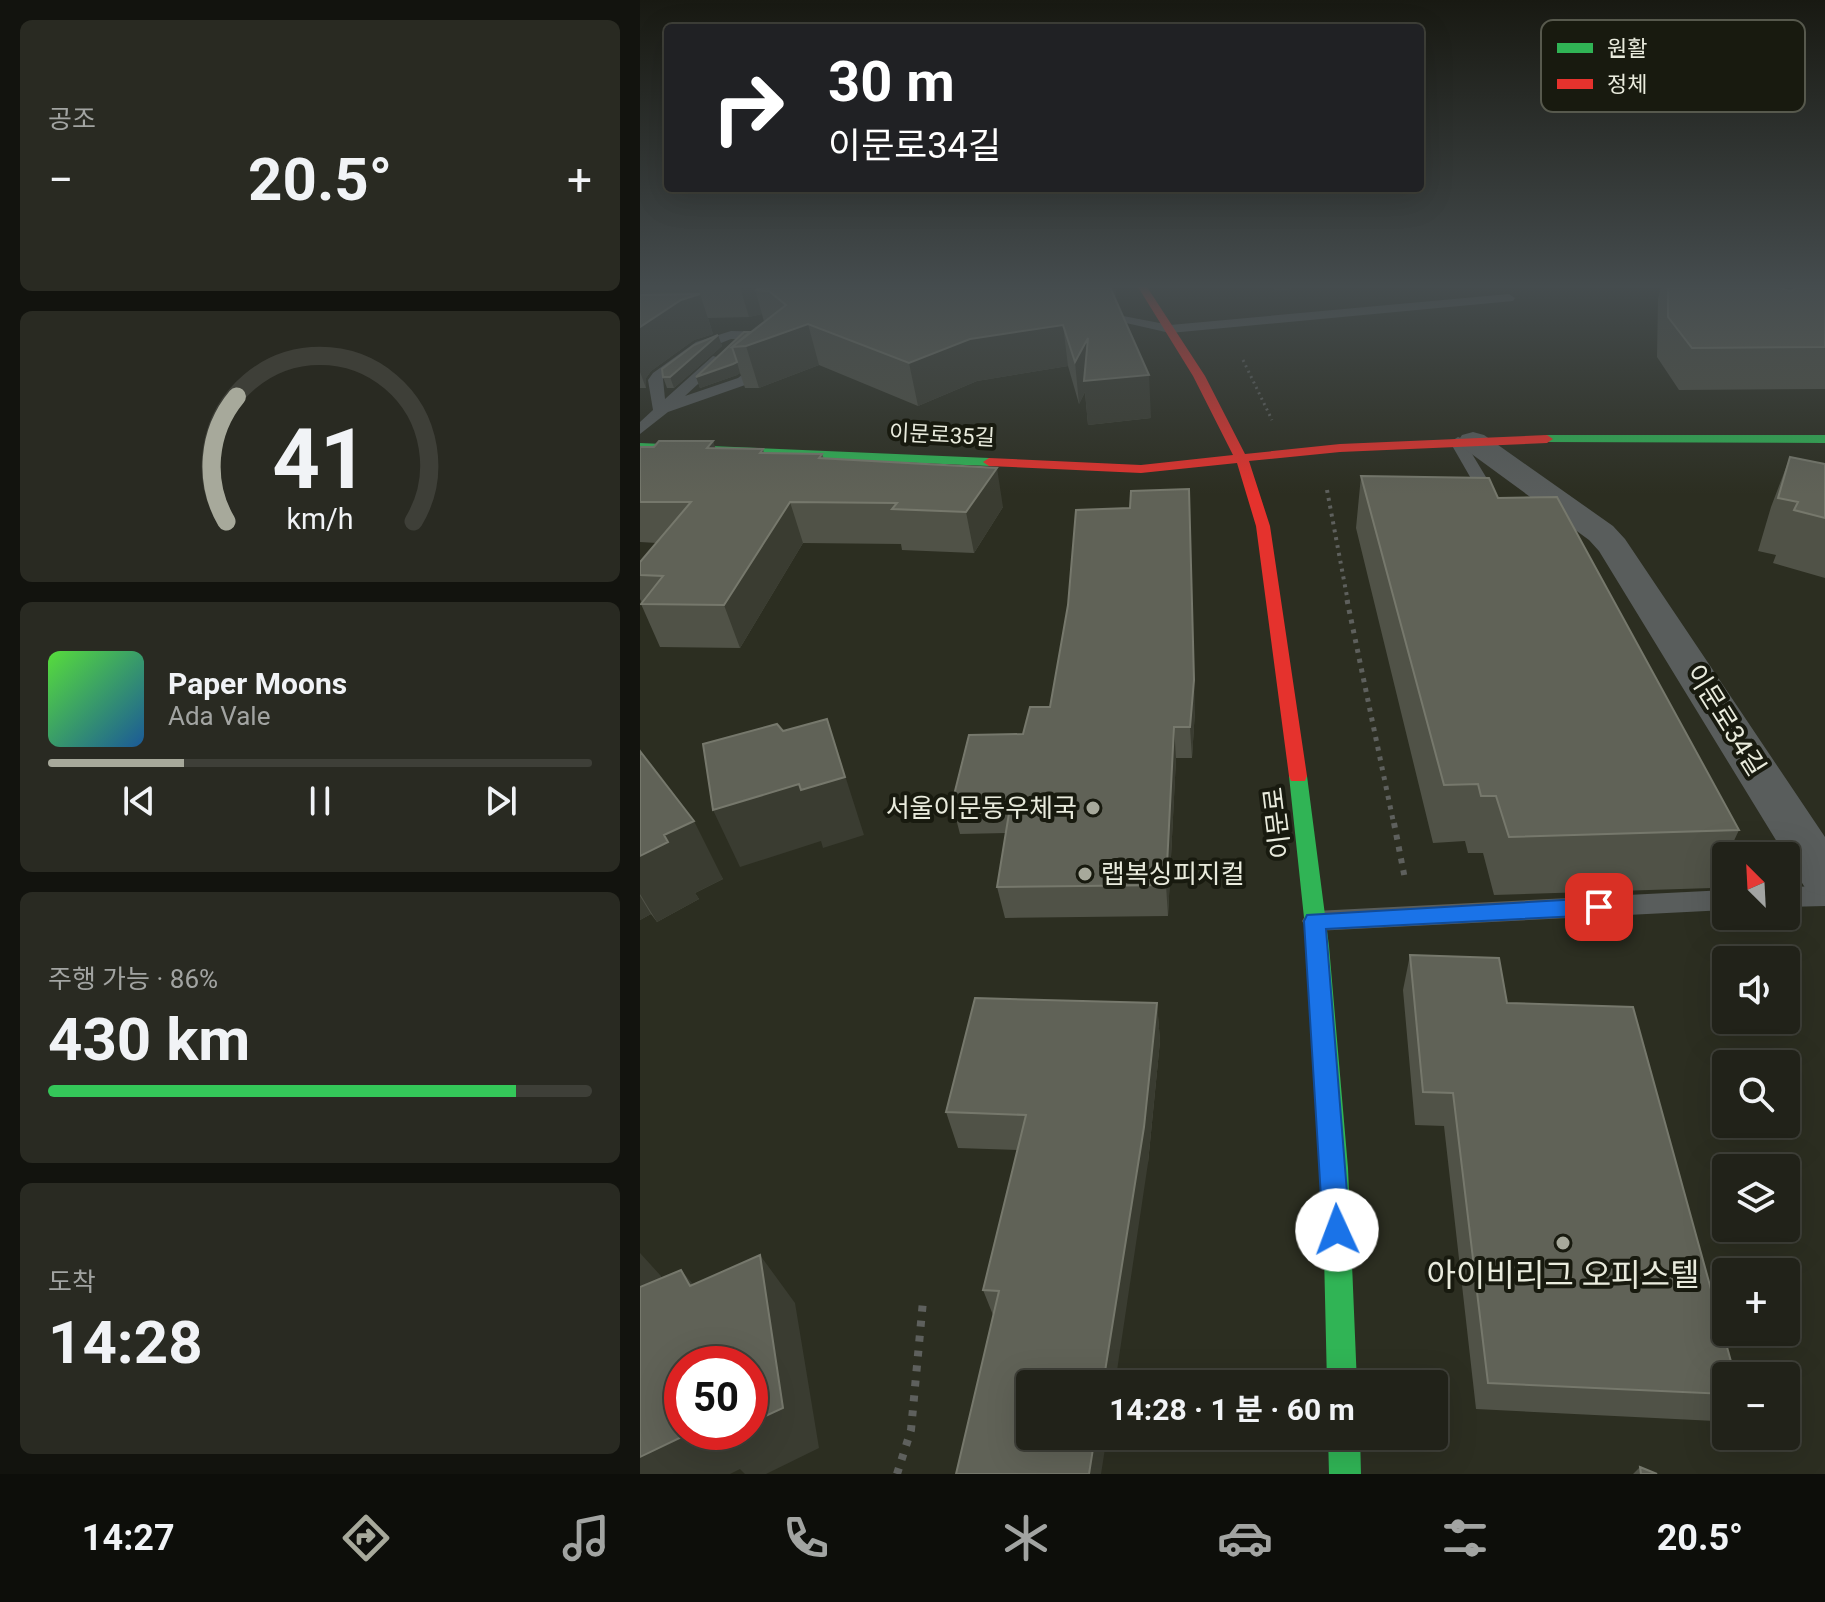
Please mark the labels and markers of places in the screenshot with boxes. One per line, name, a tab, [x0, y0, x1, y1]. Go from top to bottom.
place label: 서울이문동우체국	[886, 793, 1077, 823]
marker: 서울이문동우체국	[1084, 799, 1102, 817]
place label: 랩복싱피지컬	[1101, 859, 1245, 889]
marker: 랩복싱피지컬	[1076, 865, 1094, 883]
pin	[1565, 873, 1633, 941]
marker: 아이비리그 오피스텔	[1554, 1234, 1572, 1252]
place label: 아이비리그 오피스텔	[1427, 1256, 1699, 1294]

